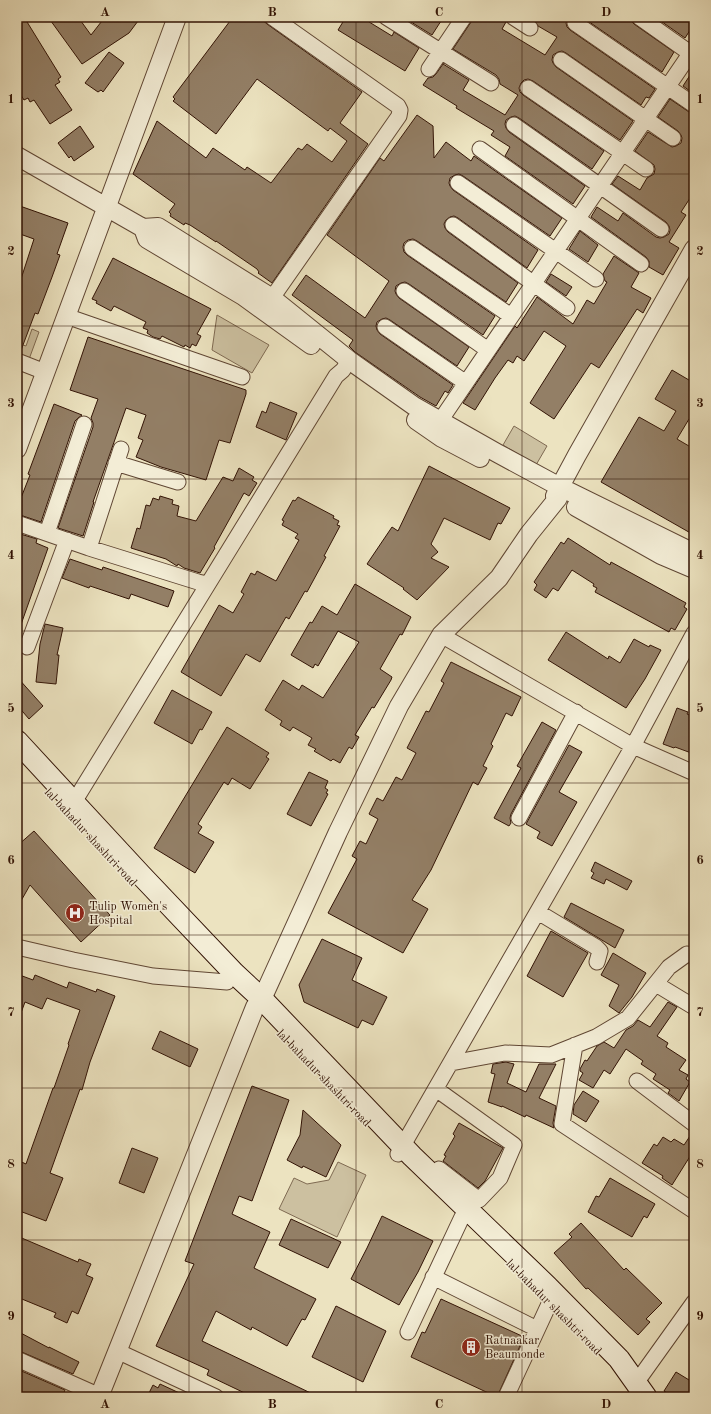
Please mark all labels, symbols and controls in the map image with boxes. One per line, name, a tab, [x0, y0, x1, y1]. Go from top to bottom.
text: A	[100, 6, 110, 19]
text: B	[267, 6, 277, 19]
text: C	[435, 6, 443, 19]
text: D	[601, 6, 611, 19]
text: 1	[7, 93, 15, 106]
text: 1	[696, 93, 704, 106]
text: 2	[7, 245, 15, 258]
text: 2	[696, 245, 704, 258]
text: 3	[7, 397, 15, 410]
text: 3	[696, 397, 704, 410]
text: 4	[7, 549, 15, 562]
text: 4	[696, 549, 704, 562]
text: 5	[7, 702, 15, 715]
text: 5	[696, 702, 704, 715]
street label: lal bahadur shashtri road	[42, 786, 139, 889]
text: 6	[7, 854, 15, 867]
text: 6	[696, 854, 704, 867]
place label: Tulip Women's Hospital	[89, 901, 167, 927]
hospital icon: Tulip Women's Hospital	[64, 902, 86, 924]
text: 7	[7, 1006, 15, 1019]
text: 7	[696, 1006, 704, 1019]
street label: lal bahadur shashtri road	[274, 1028, 373, 1129]
text: 8	[7, 1158, 15, 1171]
text: 8	[696, 1158, 704, 1171]
street label: lal bahadur shashtri road	[503, 1258, 603, 1358]
text: 9	[7, 1310, 15, 1323]
text: 9	[696, 1310, 704, 1323]
place label: Ratnaakar Beaumonde	[485, 1335, 545, 1361]
building icon: Ratnaakar Beaumonde	[460, 1336, 482, 1358]
text: A	[100, 1398, 110, 1411]
text: B	[267, 1398, 277, 1411]
text: C	[435, 1398, 443, 1411]
text: D	[601, 1398, 611, 1411]

